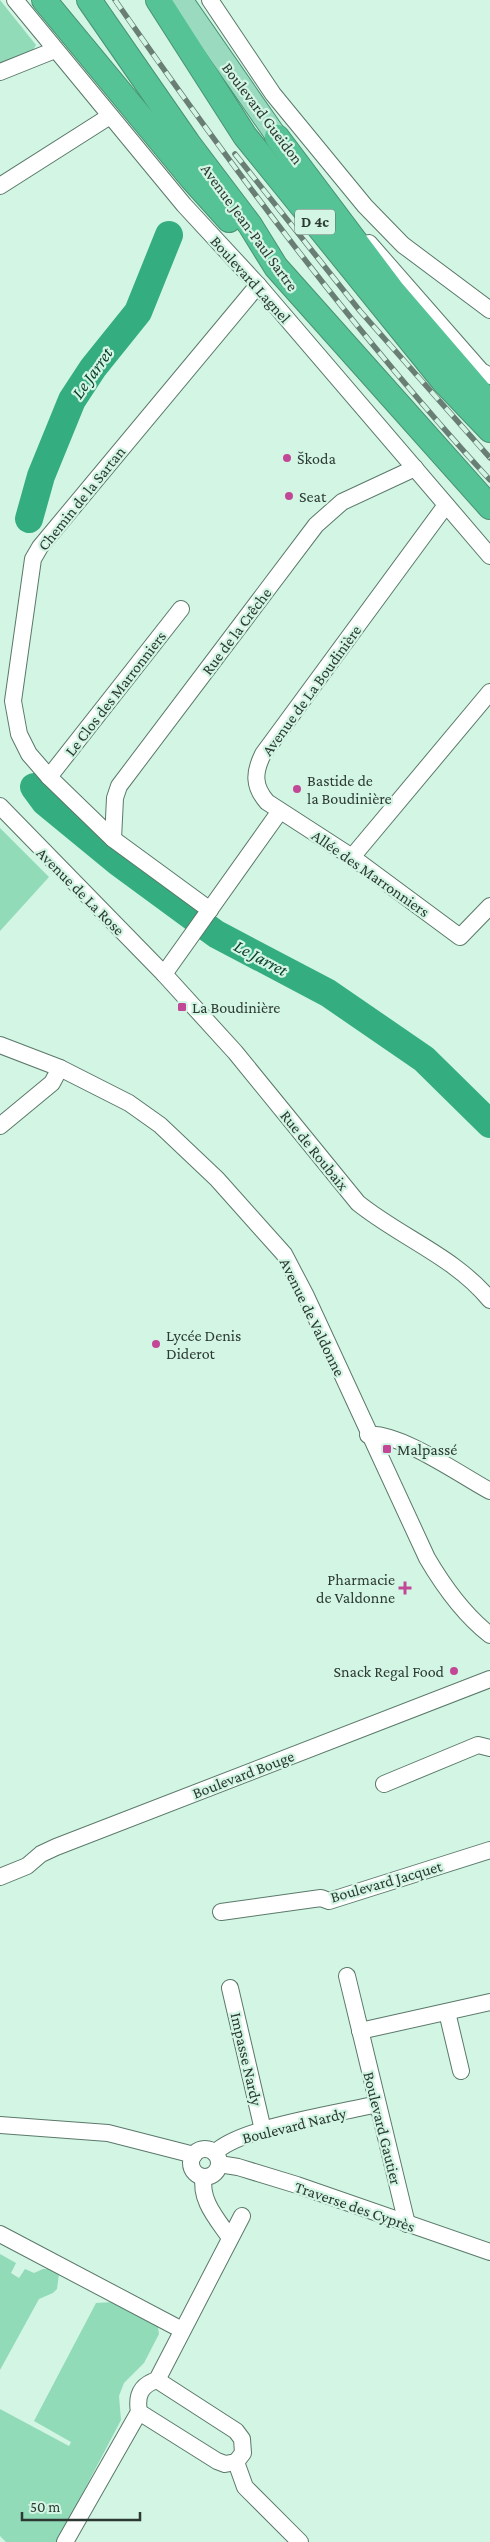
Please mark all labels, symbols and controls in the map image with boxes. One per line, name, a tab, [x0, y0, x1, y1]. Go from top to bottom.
street label: Boulevard Gueidon	[219, 59, 307, 168]
street label: Avenue Jean-Paul Sartre	[197, 160, 301, 295]
road number: D 4c	[295, 210, 335, 234]
street label: Boulevard Lagnel	[207, 232, 294, 327]
water label: Le Jarret	[67, 343, 117, 402]
street label: Chemin de la Sartan	[34, 443, 129, 554]
place label: Škoda	[297, 450, 336, 467]
marker: Škoda	[281, 452, 293, 464]
place label: Seat	[299, 488, 327, 505]
marker: Seat	[283, 490, 295, 502]
street label: Rue de la Crêche	[198, 585, 275, 678]
street label: Avenue de La Boudinière	[258, 622, 364, 759]
street label: Le Clos des Marronniers	[61, 628, 169, 759]
place label: Bastide de la Boudinière	[307, 772, 392, 807]
marker: Bastide de la Boudinière	[291, 783, 303, 795]
street label: Allée des Marronniers	[309, 827, 433, 920]
street label: Avenue de La Rose	[33, 844, 128, 939]
water label: Le Jarret	[231, 936, 292, 981]
place label: La Boudinière	[192, 999, 280, 1016]
marker: La Boudinière	[176, 1001, 188, 1013]
street label: Rue de Roubaix	[277, 1107, 352, 1194]
street label: Avenue de Valdonne	[277, 1255, 349, 1379]
place label: Lycée Denis Diderot	[166, 1327, 241, 1362]
marker: Lycée Denis Diderot	[150, 1338, 162, 1350]
place label: Malpassé	[397, 1441, 457, 1459]
marker: Malpassé	[381, 1443, 393, 1455]
place label: Pharmacie de Valdonne	[316, 1571, 395, 1606]
marker: Pharmacie de Valdonne	[399, 1582, 411, 1594]
place label: Snack Regal Food	[334, 1663, 445, 1681]
marker: Snack Regal Food	[448, 1665, 460, 1677]
street label: Boulevard Bouge	[190, 1747, 297, 1803]
street label: Boulevard Jacquet	[328, 1857, 445, 1907]
street label: Impasse Nardy	[227, 2011, 266, 2108]
street label: Boulevard Gautier	[360, 2070, 405, 2187]
street label: Boulevard Nardy	[240, 2104, 349, 2148]
street label: Traverse des Cyprès	[292, 2178, 417, 2236]
scale bar	[22, 2490, 140, 2522]
text: 50 m	[30, 2499, 60, 2515]

